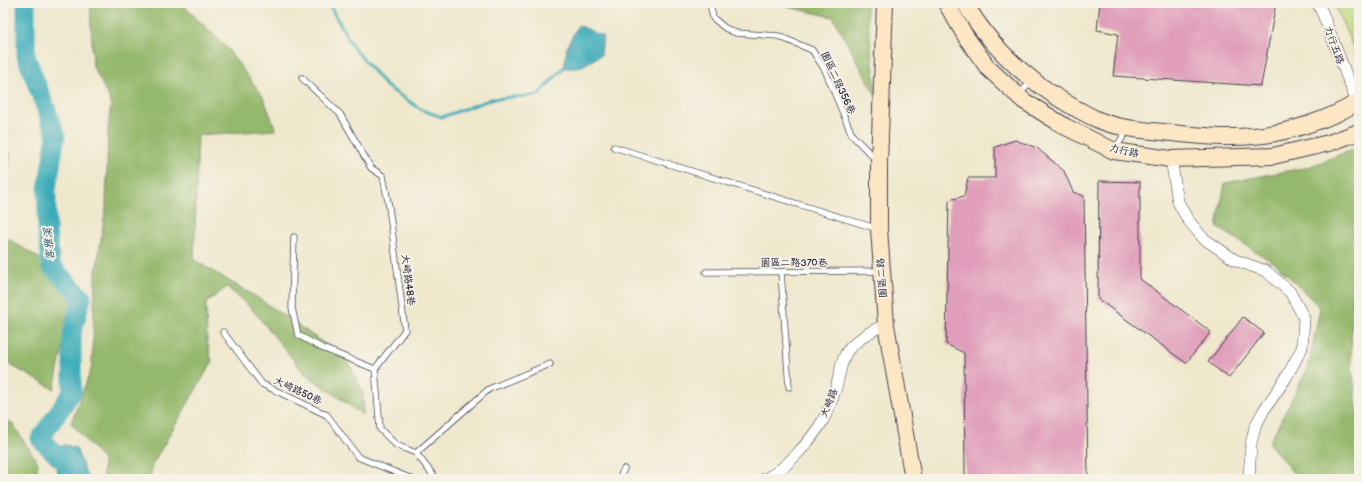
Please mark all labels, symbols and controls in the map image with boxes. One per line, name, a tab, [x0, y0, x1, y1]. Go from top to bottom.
street label: 力行五路	[1322, 24, 1346, 66]
street label: 園區二路356巷	[818, 50, 858, 117]
street label: 力行路	[1108, 142, 1140, 160]
water label: 客雅溪	[41, 226, 57, 261]
street label: 大崎路48巷	[399, 253, 417, 307]
street label: 園區二路370巷	[761, 257, 828, 269]
street label: 園區二路	[875, 258, 889, 298]
street label: 大崎路50巷	[272, 375, 325, 408]
street label: 大崎路	[818, 387, 840, 419]

